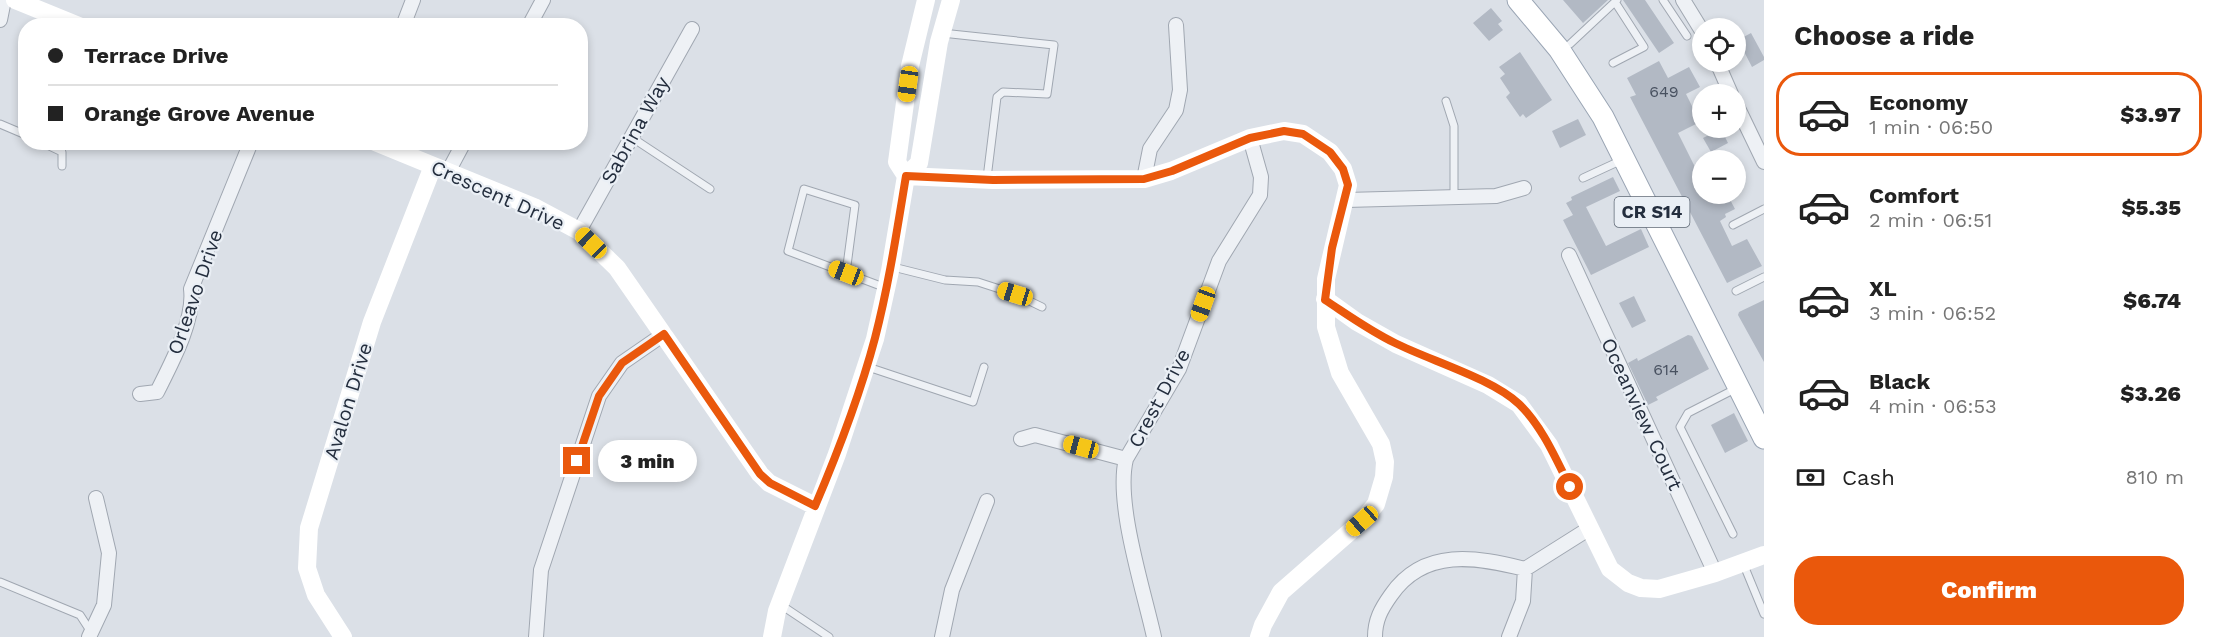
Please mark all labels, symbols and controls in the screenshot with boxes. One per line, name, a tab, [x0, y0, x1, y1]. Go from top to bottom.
map controls	[1692, 18, 1746, 204]
button: locate	[1692, 18, 1746, 72]
text: Choose a ride	[1794, 20, 1974, 52]
text: Terrace Drive	[84, 43, 229, 68]
car	[897, 65, 919, 103]
street label: Sabrina Way	[596, 72, 675, 188]
house number: 649	[1649, 82, 1679, 101]
button: +	[1692, 84, 1746, 138]
icon: car	[1797, 87, 1851, 141]
text: Economy	[1869, 90, 1968, 115]
text: Orange Grove Avenue	[84, 101, 315, 126]
text: $3.97	[2120, 102, 2181, 127]
text: 1 min · 06:50	[1869, 115, 1993, 139]
button: −	[1692, 150, 1746, 204]
street label: Crescent Drive	[428, 155, 568, 235]
icon: car	[1797, 180, 1851, 234]
text: Comfort	[1869, 183, 1959, 208]
text: $5.35	[2121, 195, 2181, 220]
road number: CR S14	[1614, 197, 1690, 227]
text: 2 min · 06:51	[1869, 208, 1992, 232]
car	[572, 224, 610, 262]
street label: Orleavo Drive	[162, 226, 228, 358]
car	[826, 258, 866, 288]
icon: car	[1797, 273, 1851, 327]
text: XL	[1869, 276, 1897, 301]
car	[995, 280, 1035, 308]
car	[1188, 284, 1218, 324]
text: $6.74	[2123, 288, 2181, 313]
text: 3 min · 06:52	[1869, 301, 1996, 325]
street label: Oceanview Court	[1596, 334, 1688, 495]
street label: Avalon Drive	[319, 340, 377, 462]
street label: Crest Drive	[1123, 344, 1195, 452]
house number: 614	[1653, 360, 1679, 379]
icon: car	[1797, 366, 1851, 420]
text: Black	[1869, 369, 1930, 394]
text: $3.26	[2120, 381, 2181, 406]
text: 4 min · 06:53	[1869, 394, 1997, 418]
car	[1061, 434, 1101, 460]
callout: 3 min	[598, 440, 697, 482]
route end	[563, 447, 590, 474]
text: 3 min	[620, 449, 675, 473]
icon: cash	[1794, 461, 1827, 494]
text: Cash	[1842, 465, 1895, 490]
text: 810 m	[2126, 465, 2184, 489]
route start	[1556, 473, 1583, 500]
car	[1343, 502, 1381, 540]
button: Confirm	[1794, 556, 2184, 625]

